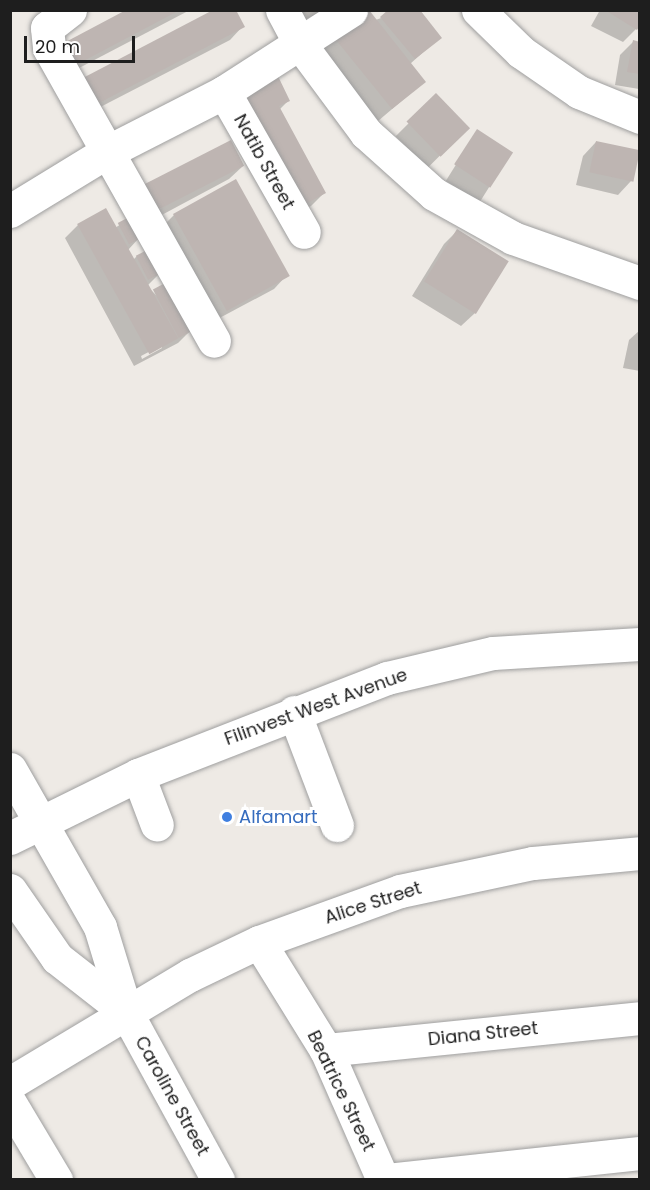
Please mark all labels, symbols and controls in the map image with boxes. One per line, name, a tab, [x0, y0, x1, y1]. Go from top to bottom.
scale bar	[27, 24, 138, 62]
text: 20 m	[35, 34, 80, 59]
street label: Natib Street	[229, 111, 299, 213]
street label: Filinvest West Avenue	[222, 664, 410, 750]
place label: Alfamart	[239, 806, 318, 828]
marker: Alfamart	[220, 810, 234, 824]
street label: Alice Street	[322, 877, 424, 929]
street label: Diana Street	[427, 1017, 539, 1051]
street label: Beatrice Street	[302, 1027, 380, 1155]
street label: Caroline Street	[130, 1032, 214, 1160]

